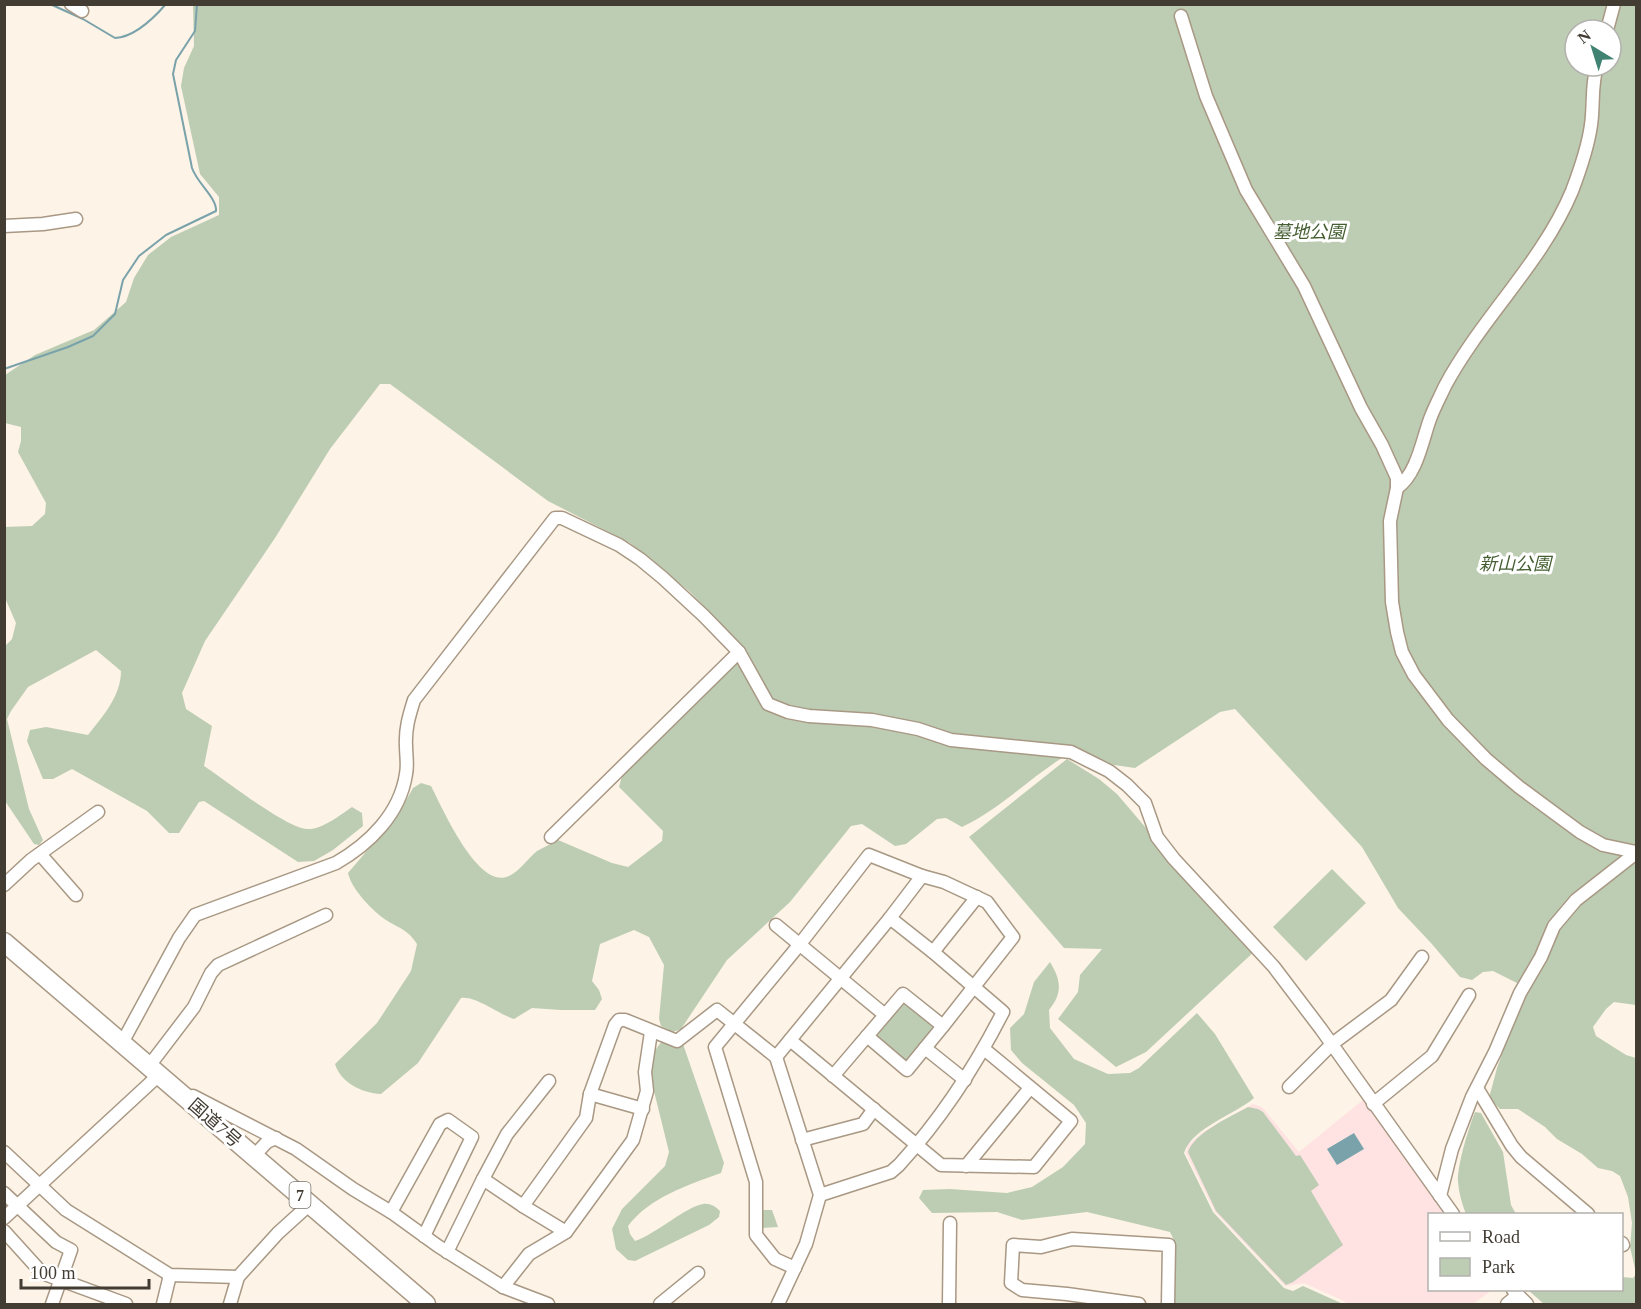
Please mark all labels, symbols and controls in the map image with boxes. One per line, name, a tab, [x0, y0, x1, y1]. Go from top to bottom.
north arrow	[1563, 18, 1623, 78]
text: N	[1574, 26, 1594, 47]
park label: 墓地公園	[1273, 222, 1348, 242]
park label: 新山公園	[1479, 554, 1554, 574]
street label: 国道7号	[185, 1095, 245, 1151]
road number: 7	[290, 1182, 310, 1208]
legend	[1428, 1213, 1623, 1291]
text: Road	[1482, 1227, 1520, 1247]
scale bar	[21, 1252, 148, 1290]
text: Park	[1482, 1257, 1515, 1277]
text: 100 m	[30, 1263, 76, 1283]

